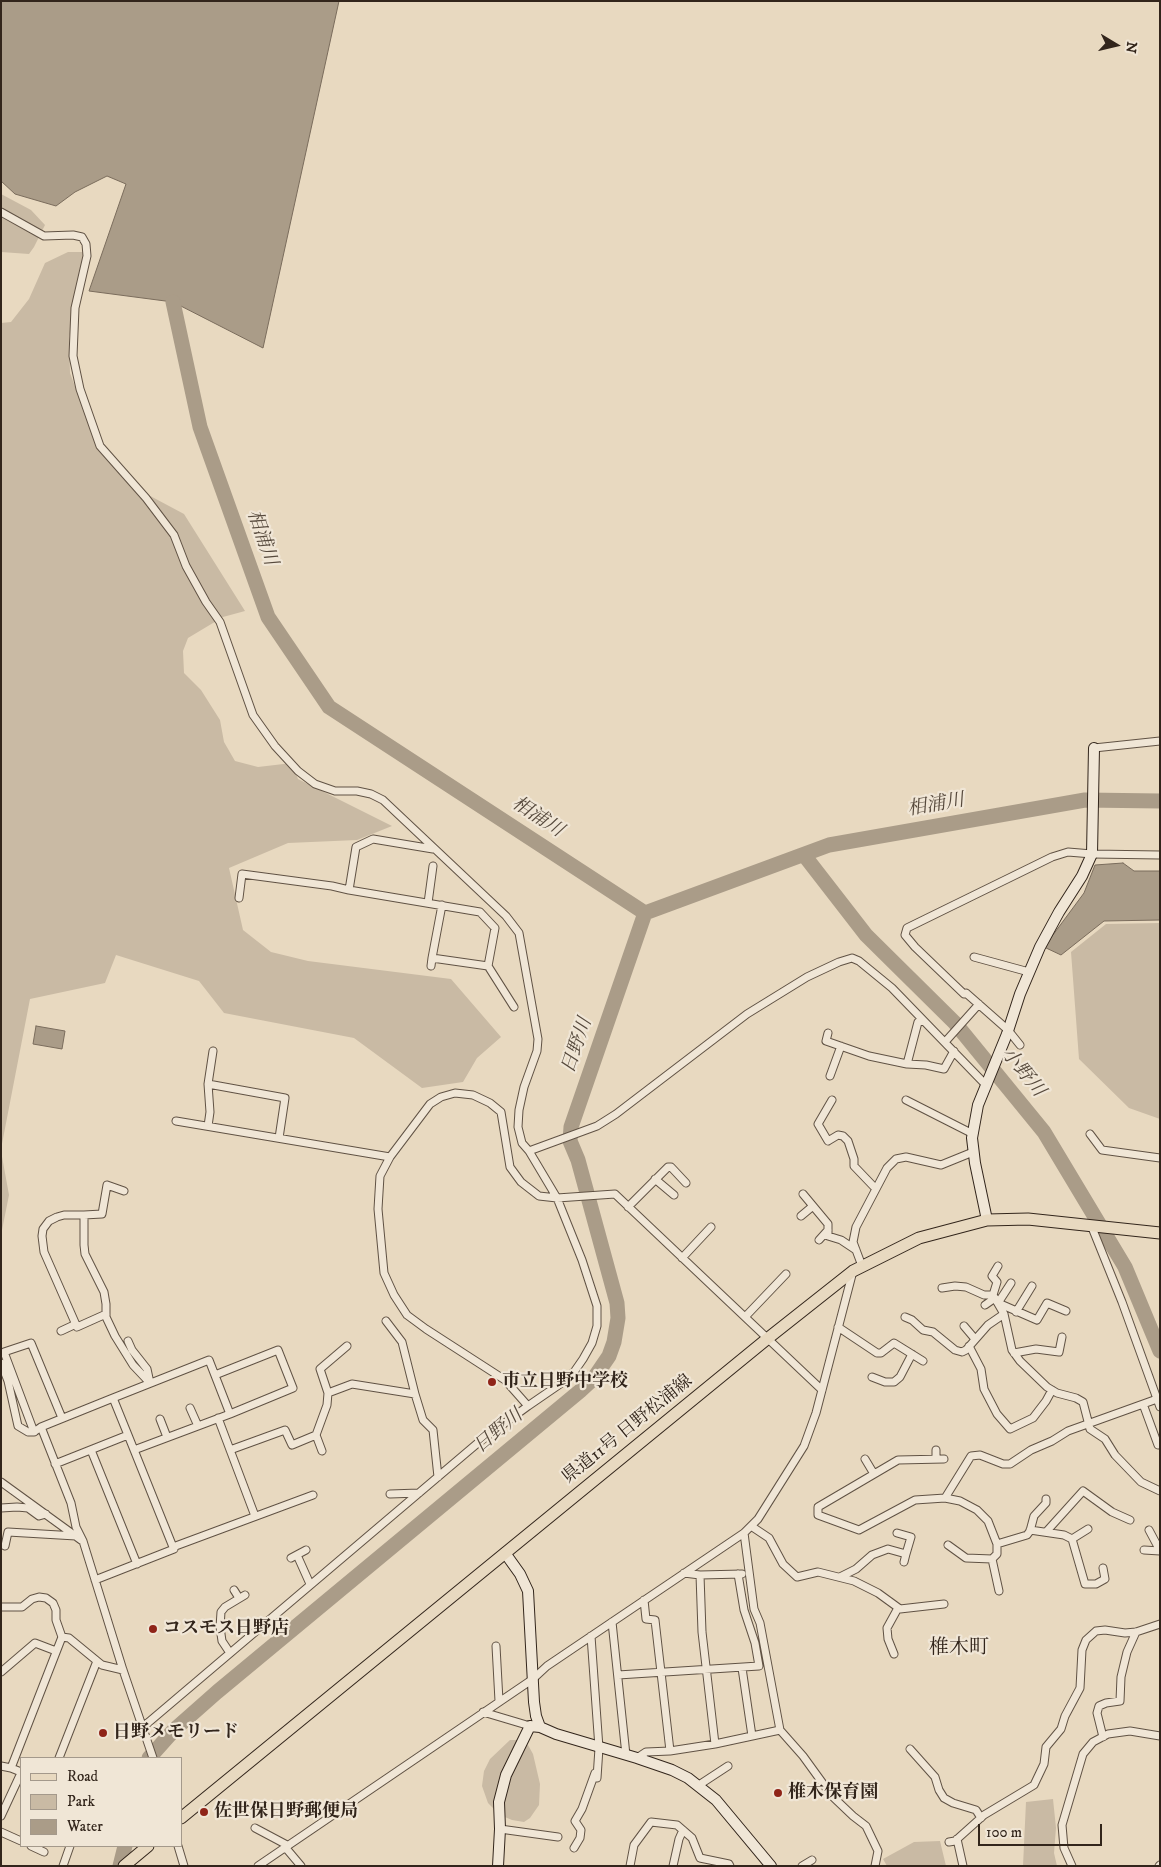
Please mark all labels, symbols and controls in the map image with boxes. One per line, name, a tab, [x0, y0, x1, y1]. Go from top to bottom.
north arrow	[1091, 20, 1141, 70]
text: N	[1121, 40, 1141, 54]
water label: 相浦川	[241, 507, 281, 569]
water label: 相浦川	[906, 790, 966, 822]
water label: 相浦川	[507, 793, 567, 843]
water label: 日野川	[558, 1015, 598, 1077]
water label: 小野川	[995, 1044, 1049, 1102]
place label: 市立日野中学校	[502, 1371, 628, 1393]
street label: 県道11号 日野松浦線	[559, 1371, 697, 1489]
marker: 市立日野中学校	[486, 1376, 498, 1388]
water label: 日野川	[470, 1405, 528, 1459]
place label: コスモス日野店	[163, 1618, 289, 1640]
marker: コスモス日野店	[147, 1623, 159, 1635]
district label: 椎木町	[929, 1637, 989, 1661]
place label: 日野メモリード	[113, 1722, 239, 1744]
marker: 日野メモリード	[97, 1727, 109, 1739]
legend	[20, 1757, 182, 1847]
text: Road	[67, 1767, 98, 1786]
place label: 椎木保育園	[788, 1782, 878, 1804]
marker: 椎木保育園	[772, 1787, 784, 1799]
text: Park	[67, 1792, 95, 1811]
place label: 佐世保日野郵便局	[214, 1801, 358, 1823]
marker: 佐世保日野郵便局	[198, 1806, 210, 1818]
scale bar	[981, 1814, 1105, 1846]
text: Water	[67, 1817, 103, 1836]
text: 100 m	[986, 1823, 1022, 1842]

